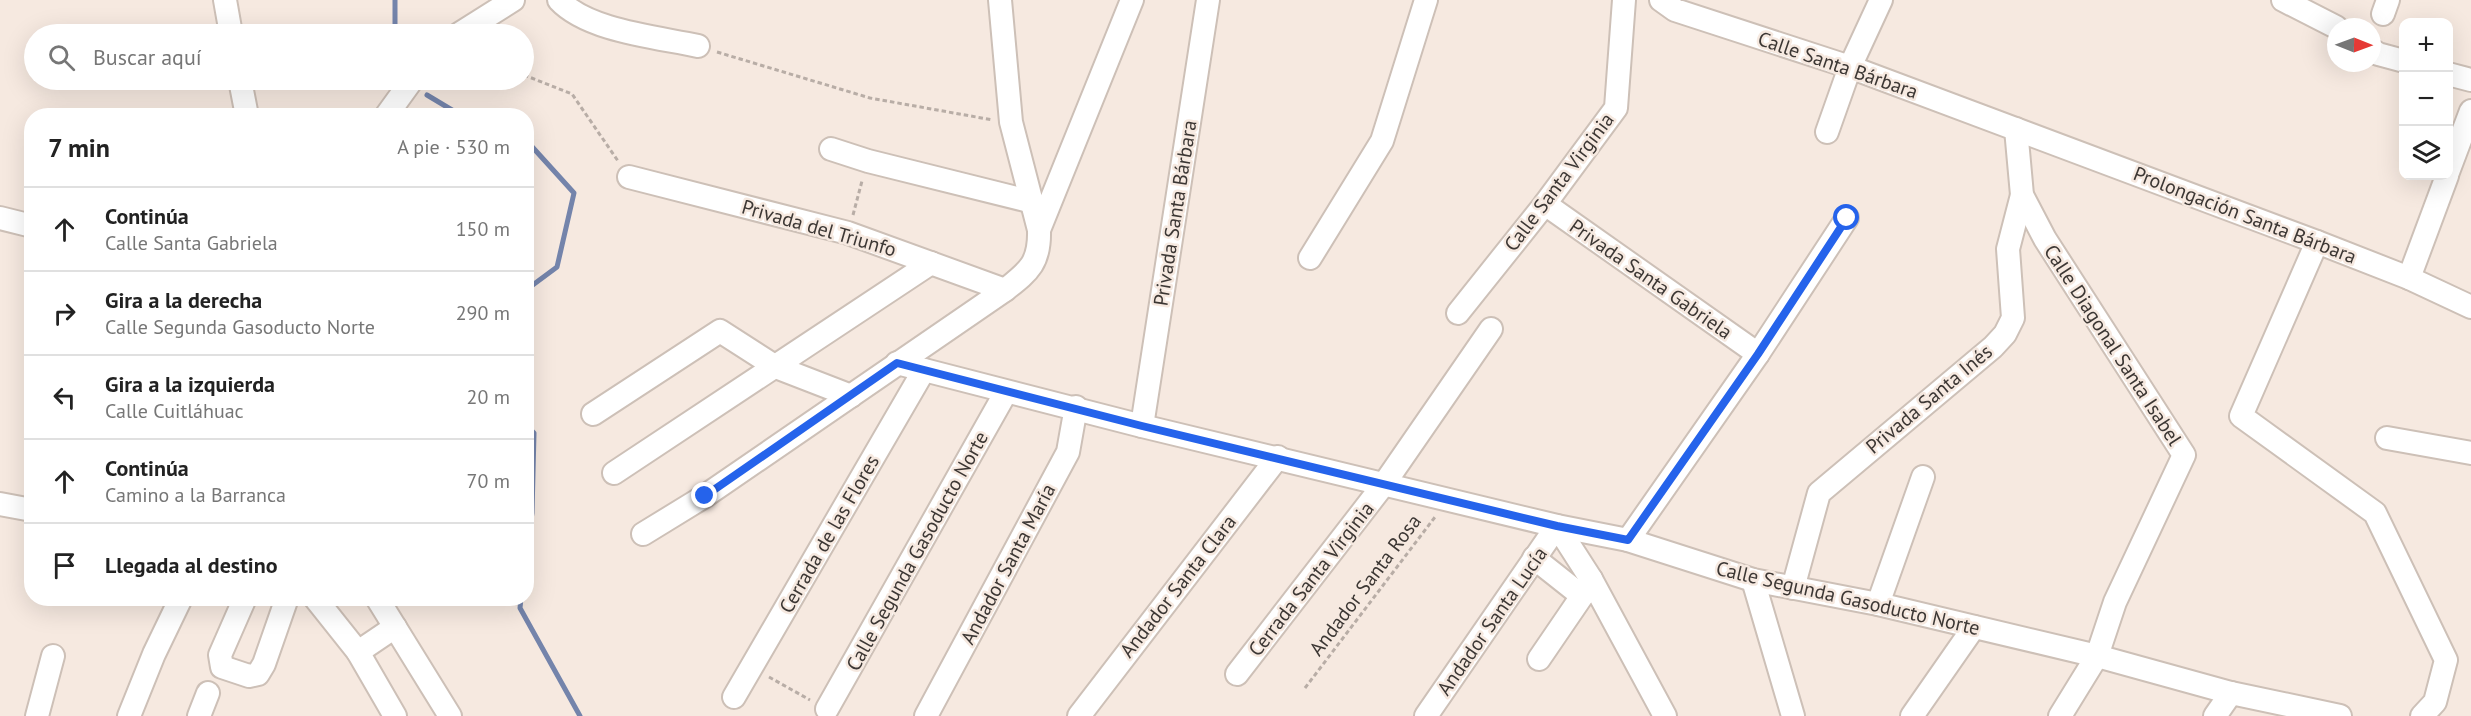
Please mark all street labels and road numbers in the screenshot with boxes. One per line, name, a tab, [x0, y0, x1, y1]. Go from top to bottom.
street label: Calle Santa Bárbara	[1755, 25, 1921, 105]
street label: Calle Santa Virginia	[1498, 108, 1620, 256]
street label: Privada Santa Bárbara	[1147, 118, 1203, 308]
street label: Prolongación Santa Bárbara	[2130, 160, 2360, 270]
street label: Privada del Triunfo	[739, 194, 899, 262]
street label: Privada Santa Gabriela	[1565, 213, 1737, 345]
street label: Calle Diagonal Santa Isabel	[2038, 240, 2188, 451]
street label: Privada Santa Inés	[1860, 339, 1998, 459]
street label: Calle Segunda Gasoducto Norte	[840, 427, 994, 675]
street label: Cerrada de las Flores	[773, 450, 885, 618]
street label: Andador Santa María	[955, 479, 1061, 649]
street label: Cerrada Santa Virginia	[1243, 496, 1379, 662]
street label: Andador Santa Clara	[1114, 509, 1242, 663]
street label: Andador Santa Rosa	[1303, 509, 1427, 661]
street label: Andador Santa Lucía	[1431, 542, 1553, 700]
street label: Calle Segunda Gasoducto Norte	[1714, 555, 1982, 641]

